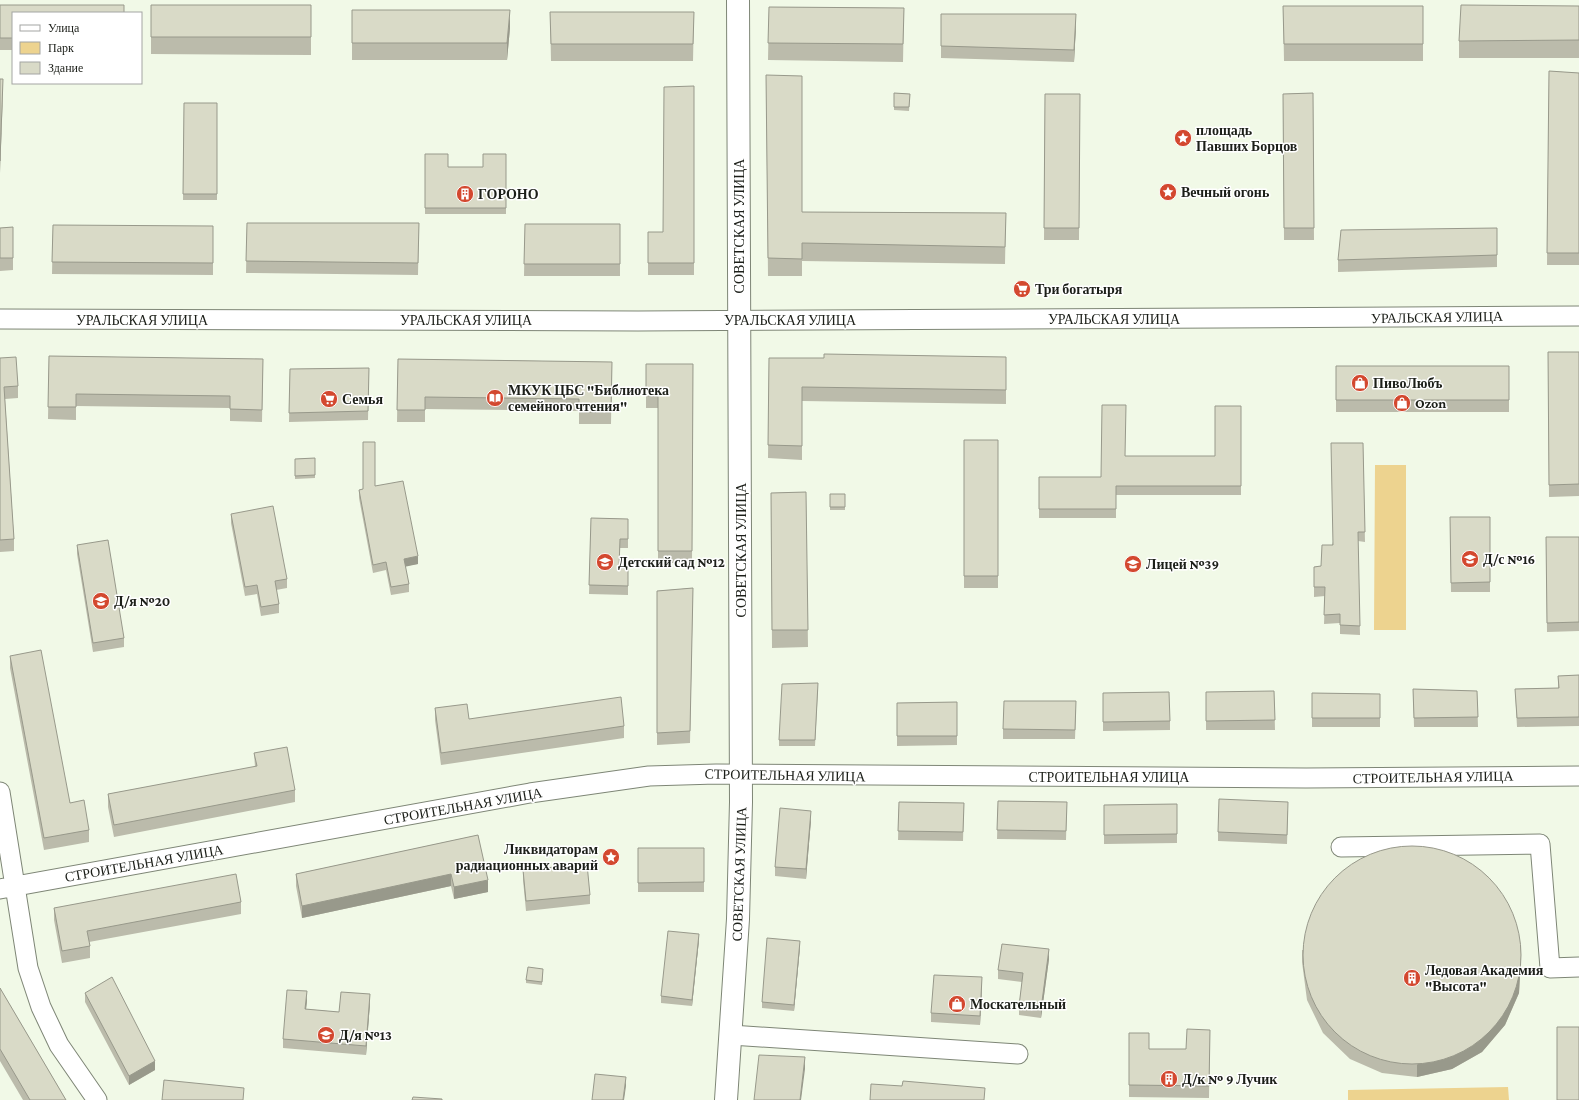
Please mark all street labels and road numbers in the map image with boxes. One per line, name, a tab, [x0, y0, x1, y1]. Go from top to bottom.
street label: СОВЕТСКАЯ УЛИЦА	[731, 158, 747, 293]
street label: УРАЛЬСКАЯ УЛИЦА	[1371, 308, 1504, 326]
street label: УРАЛЬСКАЯ УЛИЦА	[1048, 311, 1181, 327]
street label: УРАЛЬСКАЯ УЛИЦА	[76, 312, 209, 328]
street label: УРАЛЬСКАЯ УЛИЦА	[400, 312, 533, 328]
street label: УРАЛЬСКАЯ УЛИЦА	[724, 312, 857, 328]
street label: СОВЕТСКАЯ УЛИЦА	[733, 482, 749, 617]
street label: СТРОИТЕЛЬНАЯ УЛИЦА	[704, 766, 866, 784]
street label: СТРОИТЕЛЬНАЯ УЛИЦА	[1352, 768, 1514, 786]
street label: СТРОИТЕЛЬНАЯ УЛИЦА	[1029, 769, 1190, 785]
street label: СТРОИТЕЛЬНАЯ УЛИЦА	[382, 784, 544, 828]
street label: СОВЕТСКАЯ УЛИЦА	[729, 805, 749, 942]
street label: СТРОИТЕЛЬНАЯ УЛИЦА	[63, 841, 225, 885]

